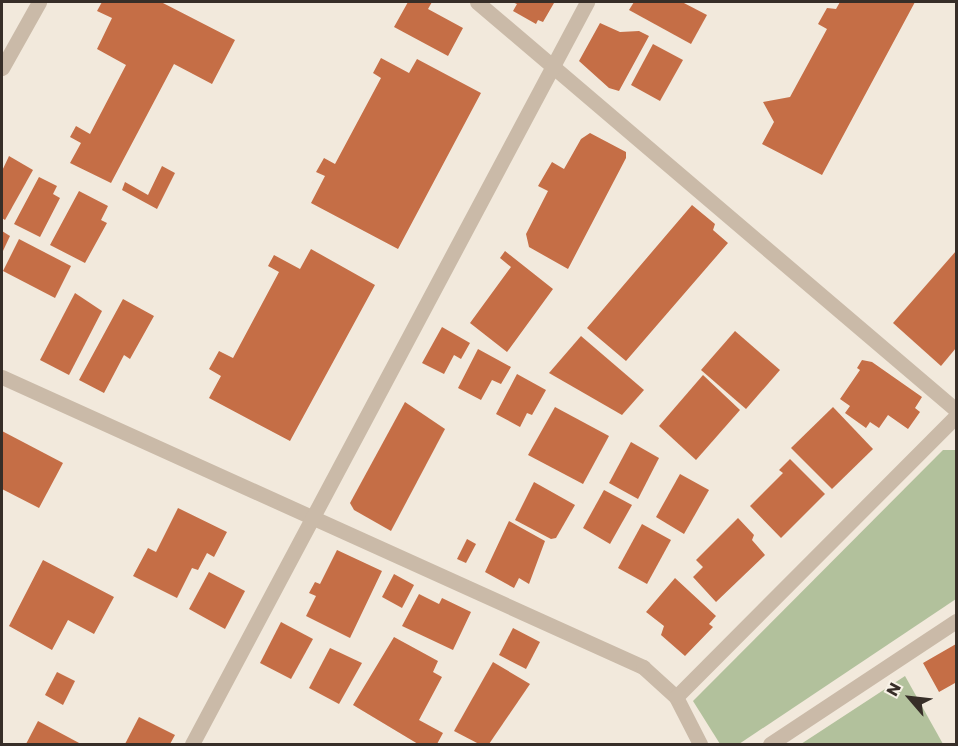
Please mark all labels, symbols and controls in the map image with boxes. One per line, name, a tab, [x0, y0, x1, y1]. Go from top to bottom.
north arrow	[880, 668, 940, 728]
text: N	[881, 679, 907, 700]

